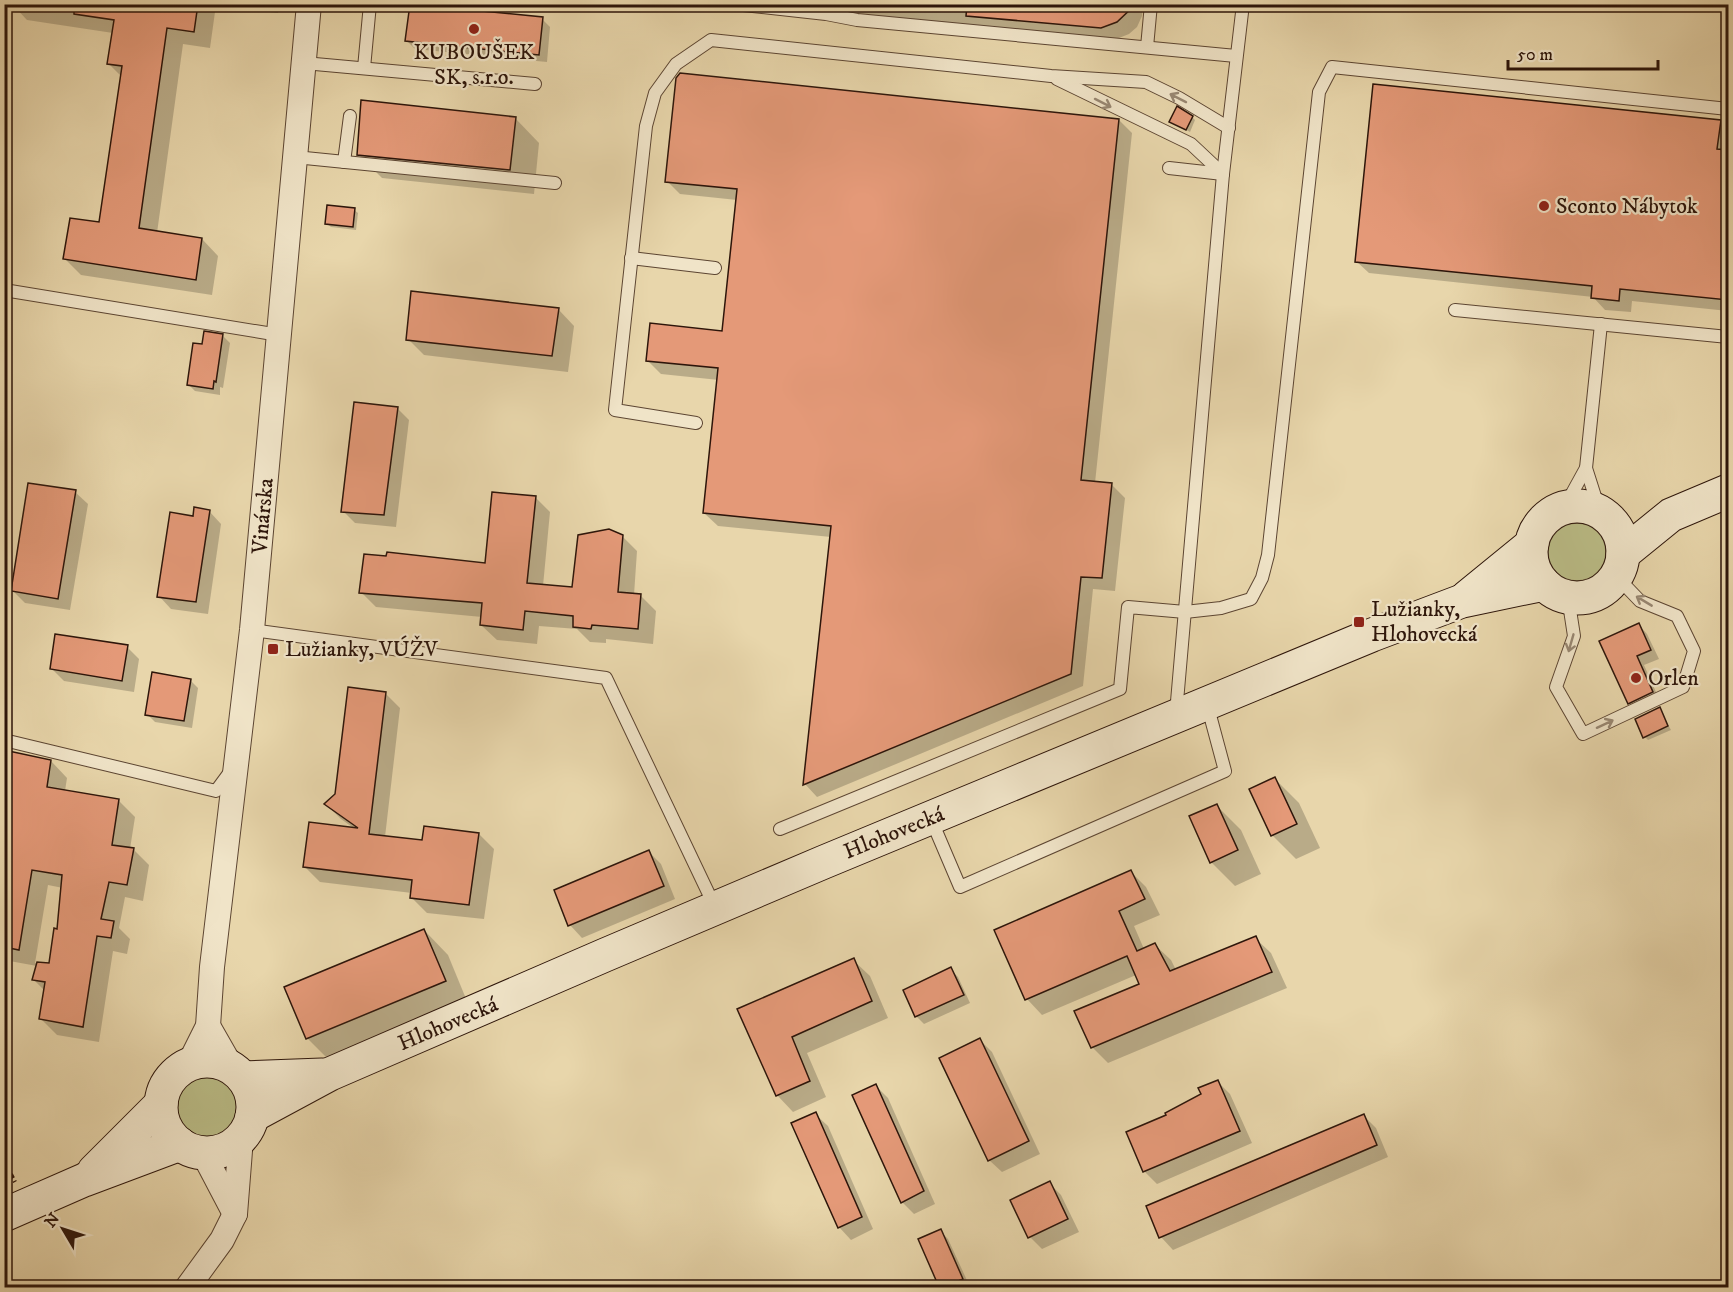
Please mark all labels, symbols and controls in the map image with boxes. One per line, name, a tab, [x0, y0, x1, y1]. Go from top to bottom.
marker: KUBOUŠEK SK, s.r.o.	[467, 22, 481, 36]
scale bar	[1508, 33, 1658, 71]
place label: KUBOUŠEK SK, s.r.o.	[413, 38, 535, 91]
text: 50 m	[1517, 44, 1553, 66]
one-way arrow	[1170, 91, 1188, 103]
one-way arrow	[1093, 97, 1111, 109]
place label: Sconto Nábytok	[1556, 193, 1698, 220]
marker: Sconto Nábytok	[1537, 199, 1551, 213]
street label: Vinárska	[246, 476, 280, 556]
one-way arrow	[1636, 594, 1653, 606]
place label: Lužianky, Hlohovecká	[1371, 596, 1478, 648]
marker: Lužianky, Hlohovecká	[1352, 615, 1366, 629]
one-way arrow	[1565, 633, 1576, 652]
place label: Lužianky, VÚŽV	[285, 635, 439, 663]
marker: Lužianky, VÚŽV	[266, 642, 280, 656]
place label: Orlen	[1648, 665, 1699, 692]
marker: Orlen	[1629, 671, 1643, 685]
one-way arrow	[1595, 718, 1613, 730]
street label: Hlohovecká	[840, 800, 949, 865]
street label: Hlohovecká	[394, 991, 503, 1057]
north arrow	[33, 1199, 93, 1259]
text: N	[40, 1209, 64, 1232]

